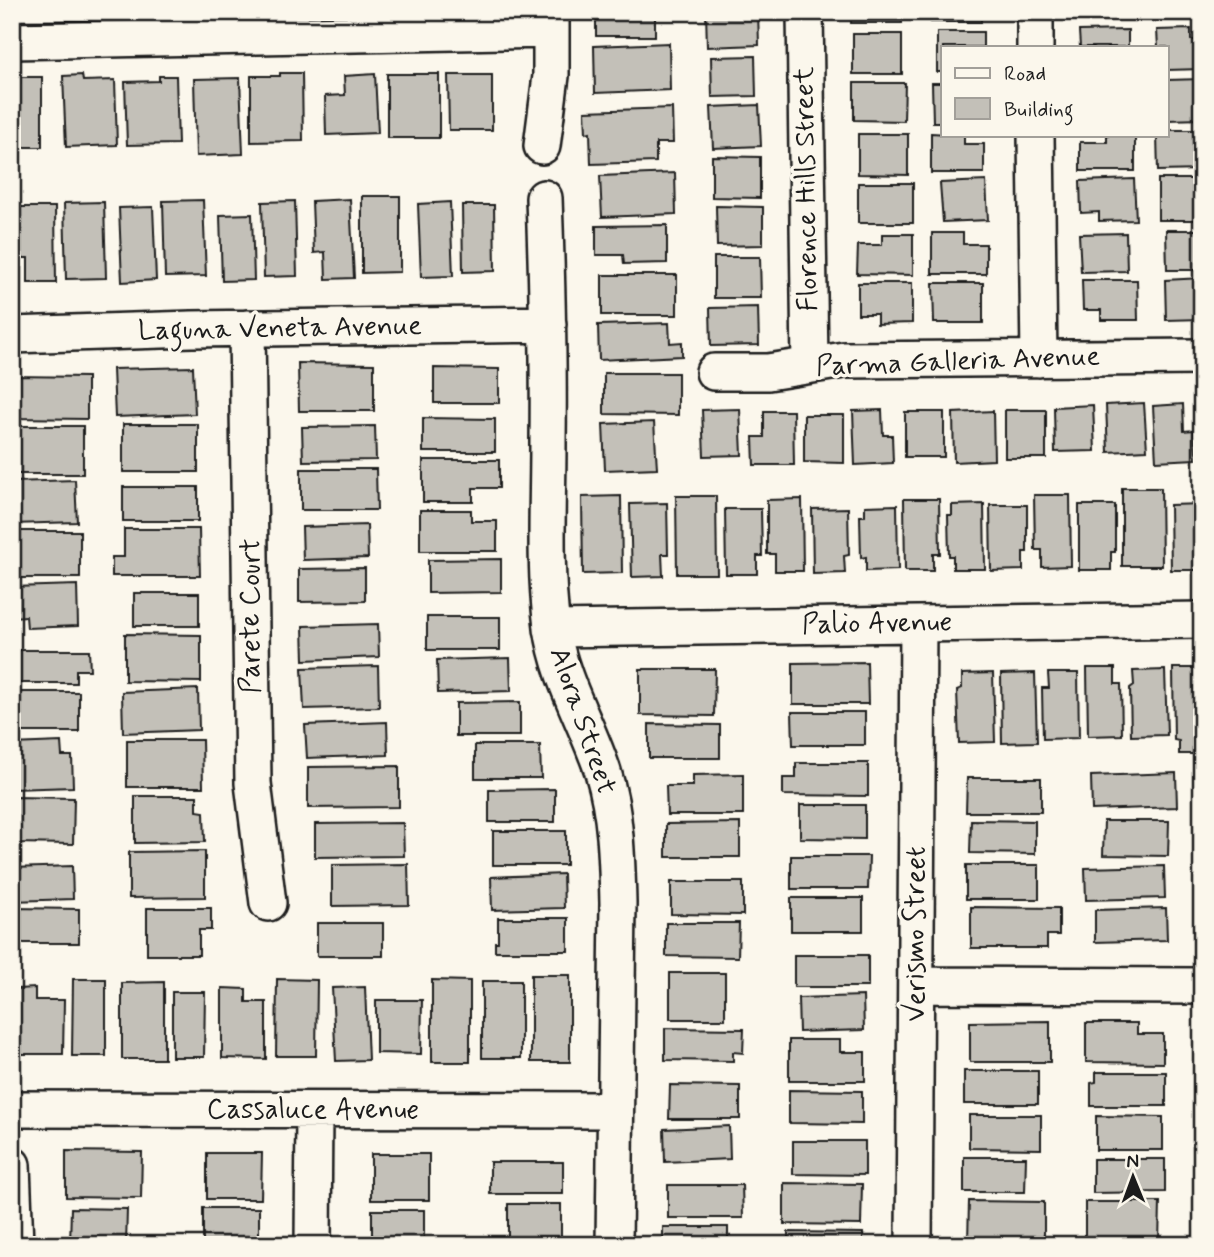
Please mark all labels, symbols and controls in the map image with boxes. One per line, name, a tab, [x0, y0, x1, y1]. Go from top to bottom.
legend	[941, 46, 1168, 136]
text: Road	[1004, 60, 1046, 88]
street label: Florence Hills Street	[786, 66, 828, 312]
text: Building	[1004, 96, 1074, 126]
street label: Laguna Veneta Avenue	[138, 308, 422, 353]
street label: Parma Galleria Avenue	[815, 339, 1101, 385]
street label: Parete Court	[233, 538, 270, 694]
street label: Palio Avenue	[801, 604, 953, 644]
street label: Alora Street	[540, 642, 624, 800]
street label: Verismo Street	[898, 846, 935, 1022]
street label: Cassaluce Avenue	[207, 1092, 419, 1129]
north arrow	[1098, 1142, 1168, 1212]
text: N	[1126, 1149, 1139, 1174]

